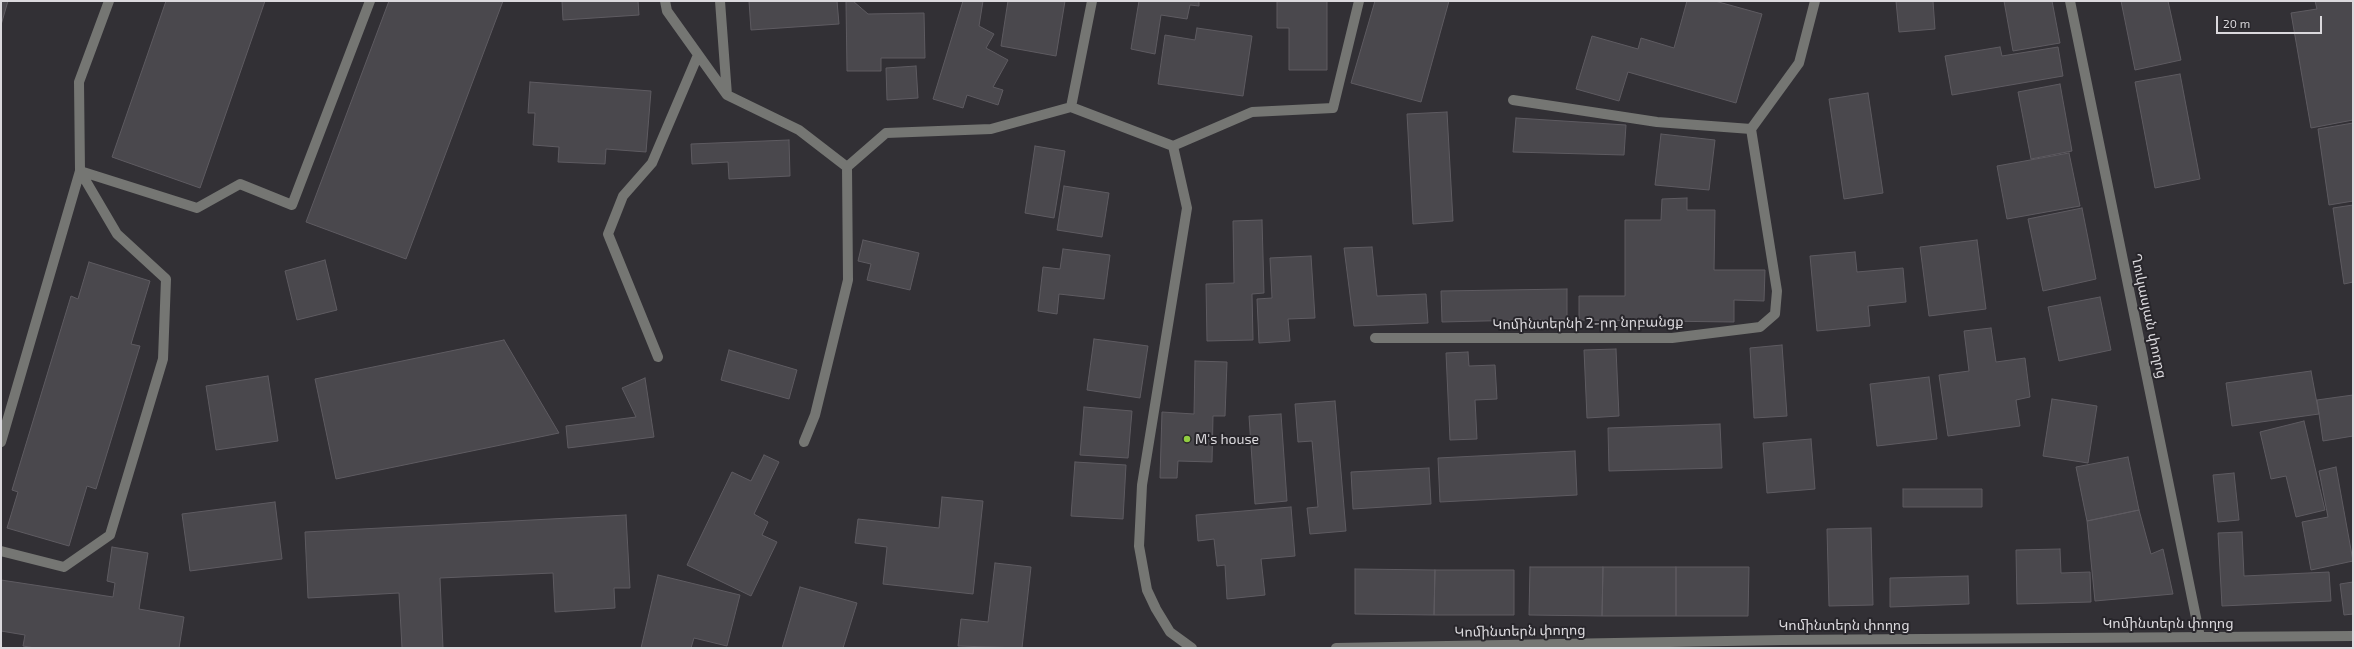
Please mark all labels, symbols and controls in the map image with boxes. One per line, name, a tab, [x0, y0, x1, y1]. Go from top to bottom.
scale bar	[2218, 8, 2324, 34]
text: 20 m	[2223, 16, 2250, 30]
street label: Ղուկասյան փողոց	[2128, 252, 2170, 380]
street label: Կոմինտերնի 2-րդ նրբանցք	[1492, 313, 1684, 333]
place label: M's house	[1195, 431, 1259, 447]
marker: M's house	[1182, 434, 1192, 444]
street label: Կոմինտերն փողոց	[2102, 615, 2234, 631]
street label: Կոմինտերն փողոց	[1778, 617, 1910, 633]
street label: Կոմինտերն փողոց	[1454, 621, 1586, 641]

